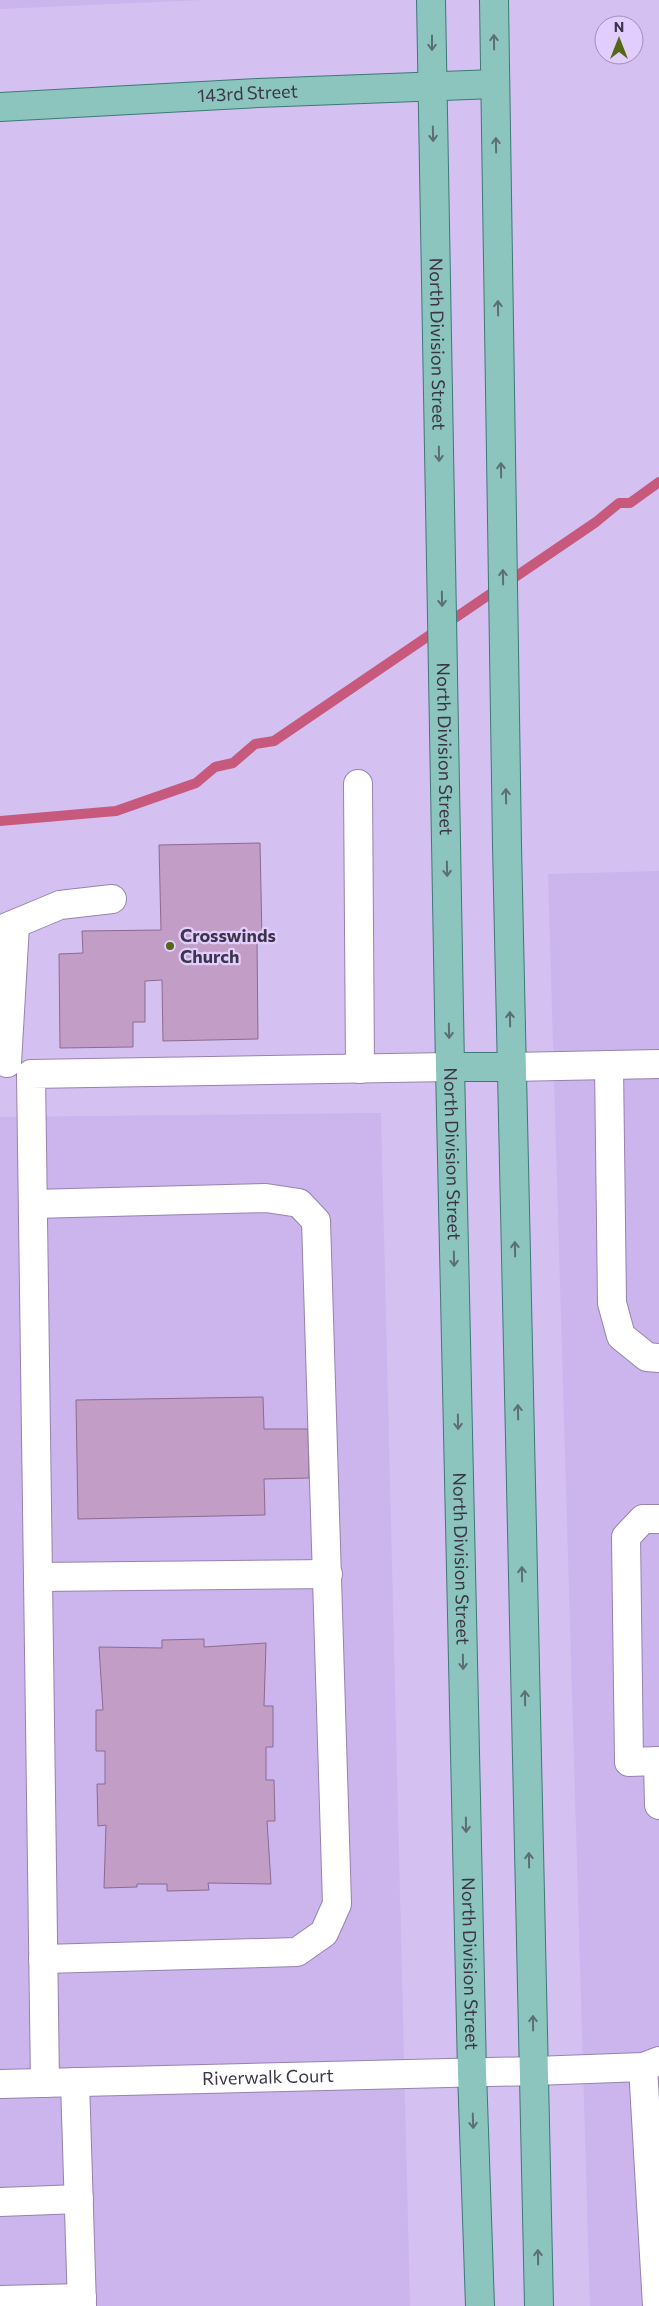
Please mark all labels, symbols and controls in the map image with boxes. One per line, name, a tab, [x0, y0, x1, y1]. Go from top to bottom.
north arrow	[594, 15, 644, 65]
text: N	[614, 18, 624, 35]
one-way arrow	[427, 34, 437, 51]
one-way arrow	[489, 34, 499, 50]
street label: 143rd Street	[197, 79, 298, 106]
one-way arrow	[428, 126, 437, 142]
one-way arrow	[491, 137, 501, 154]
street label: North Division Street	[426, 257, 451, 431]
one-way arrow	[494, 300, 503, 316]
one-way arrow	[434, 446, 444, 462]
one-way arrow	[496, 462, 506, 478]
one-way arrow	[498, 569, 507, 585]
one-way arrow	[437, 590, 447, 607]
street label: North Division Street	[433, 662, 458, 835]
one-way arrow	[501, 789, 511, 805]
one-way arrow	[442, 860, 452, 876]
place label: Crosswinds Church	[180, 924, 276, 967]
marker: Crosswinds Church	[164, 940, 176, 952]
one-way arrow	[505, 1011, 515, 1027]
one-way arrow	[444, 1022, 454, 1039]
street label: North Division Street	[440, 1067, 466, 1240]
one-way arrow	[510, 1242, 520, 1258]
one-way arrow	[449, 1250, 459, 1267]
one-way arrow	[514, 1404, 523, 1420]
one-way arrow	[453, 1413, 463, 1429]
street label: North Division Street	[449, 1472, 475, 1645]
one-way arrow	[517, 1566, 527, 1582]
one-way arrow	[458, 1654, 468, 1670]
one-way arrow	[520, 1690, 530, 1706]
one-way arrow	[462, 1817, 471, 1833]
one-way arrow	[524, 1853, 534, 1869]
street label: North Division Street	[458, 1877, 484, 2050]
one-way arrow	[528, 2015, 538, 2031]
street label: Riverwalk Court	[202, 2064, 334, 2089]
one-way arrow	[469, 2112, 478, 2128]
one-way arrow	[534, 2250, 543, 2266]

